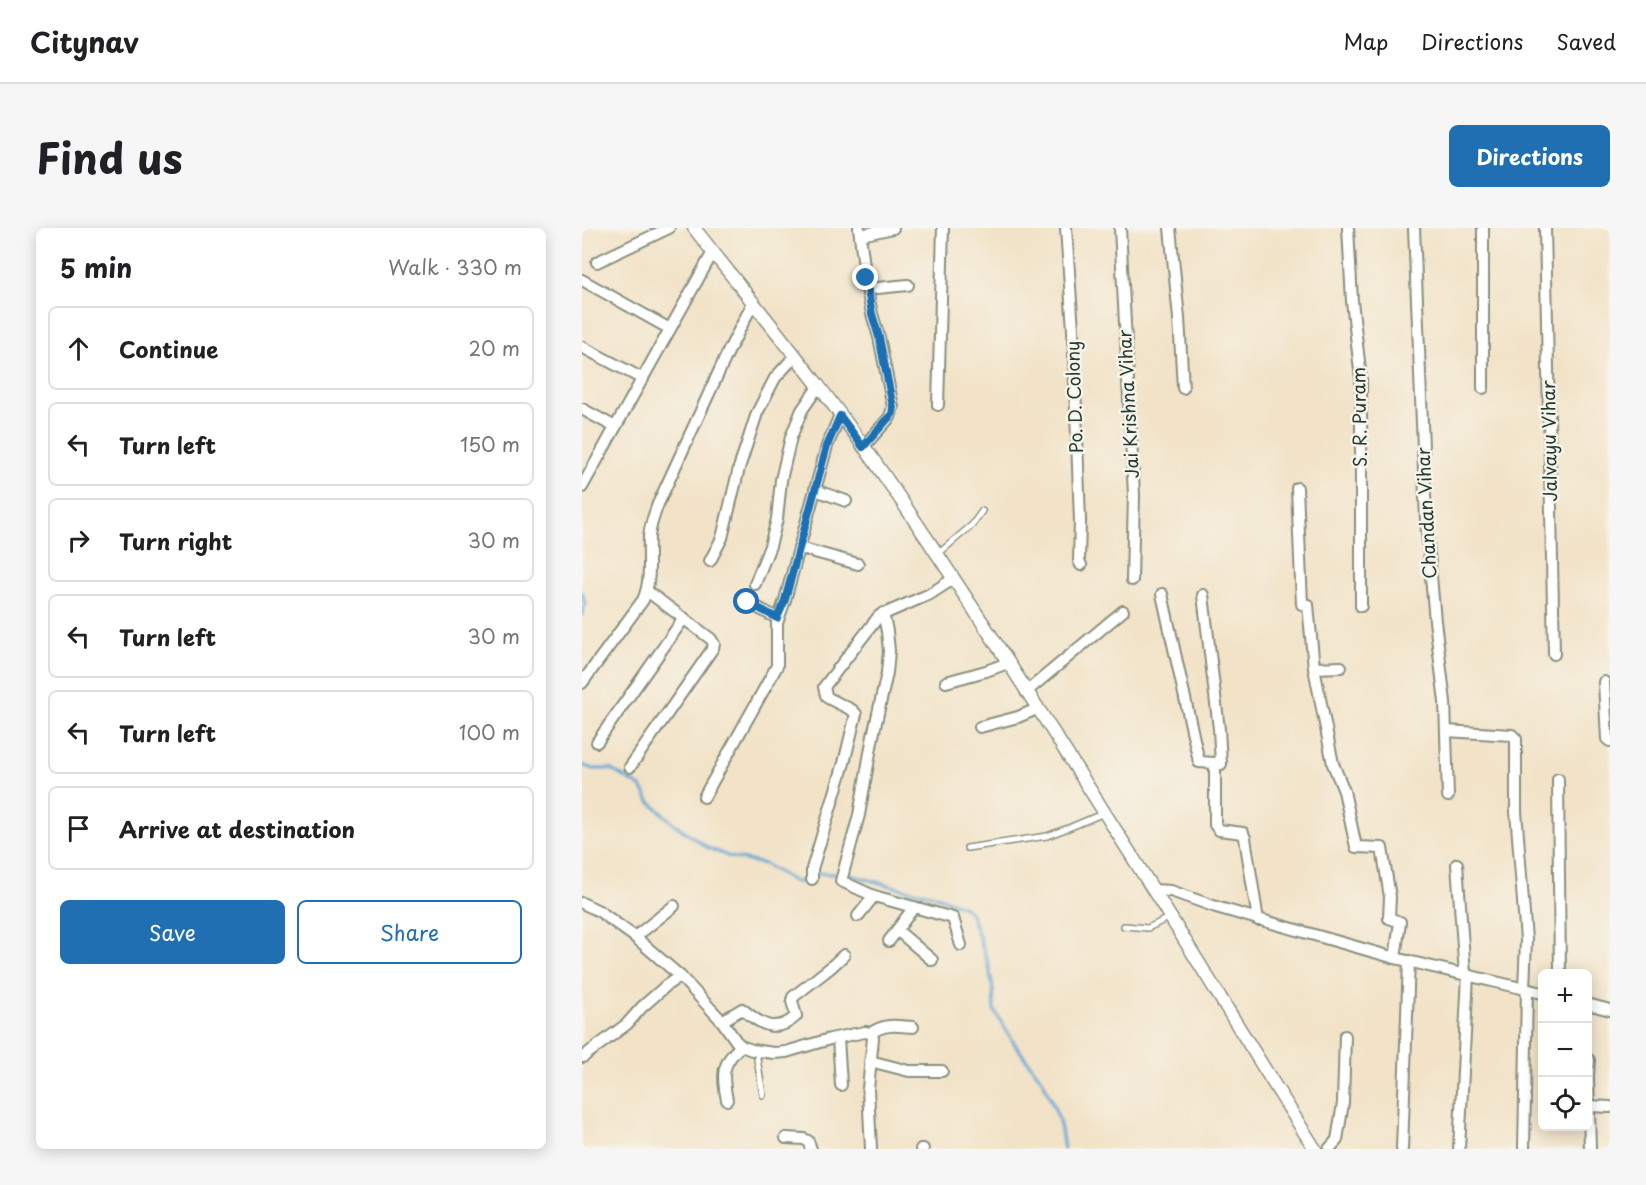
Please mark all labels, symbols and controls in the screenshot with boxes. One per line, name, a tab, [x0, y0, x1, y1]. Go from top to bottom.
text: Citynav	[30, 20, 139, 63]
text: Map	[1343, 25, 1388, 57]
text: Directions	[1421, 25, 1523, 57]
text: Saved	[1556, 25, 1616, 57]
text: Find us	[36, 125, 183, 188]
button: Directions	[1449, 125, 1610, 187]
text: 5 min	[60, 248, 132, 287]
text: Walk · 330 m	[388, 252, 522, 282]
route end	[852, 264, 878, 290]
street label: Jai Krishna Vihar	[1110, 328, 1145, 479]
icon: ahead	[62, 332, 95, 365]
text: Continue	[119, 332, 218, 365]
text: 20 m	[468, 333, 520, 363]
street label: Po. D. Colony	[1058, 340, 1089, 454]
street label: S. R. Puram	[1344, 367, 1373, 467]
street label: Jalvayu Vihar	[1534, 380, 1563, 502]
icon: left	[62, 428, 95, 461]
text: Turn left	[119, 428, 216, 461]
text: 150 m	[460, 429, 520, 459]
street label: Chandan Vihar	[1409, 446, 1442, 579]
icon: right	[62, 524, 95, 557]
text: Turn right	[119, 524, 232, 557]
text: 30 m	[467, 525, 520, 555]
route start	[733, 588, 759, 614]
icon: left	[62, 620, 95, 653]
text: Turn left	[119, 620, 216, 653]
text: 30 m	[467, 621, 520, 651]
icon: left	[62, 716, 95, 749]
text: Turn left	[119, 716, 216, 749]
text: 100 m	[459, 717, 520, 747]
icon: arrive	[62, 812, 95, 845]
text: Arrive at destination	[119, 812, 355, 845]
button: Save	[60, 900, 285, 964]
button: Share	[297, 900, 522, 964]
map controls	[1538, 969, 1592, 1131]
button: +	[1538, 969, 1592, 1023]
button: −	[1538, 1023, 1592, 1077]
button: locate	[1538, 1077, 1592, 1131]

